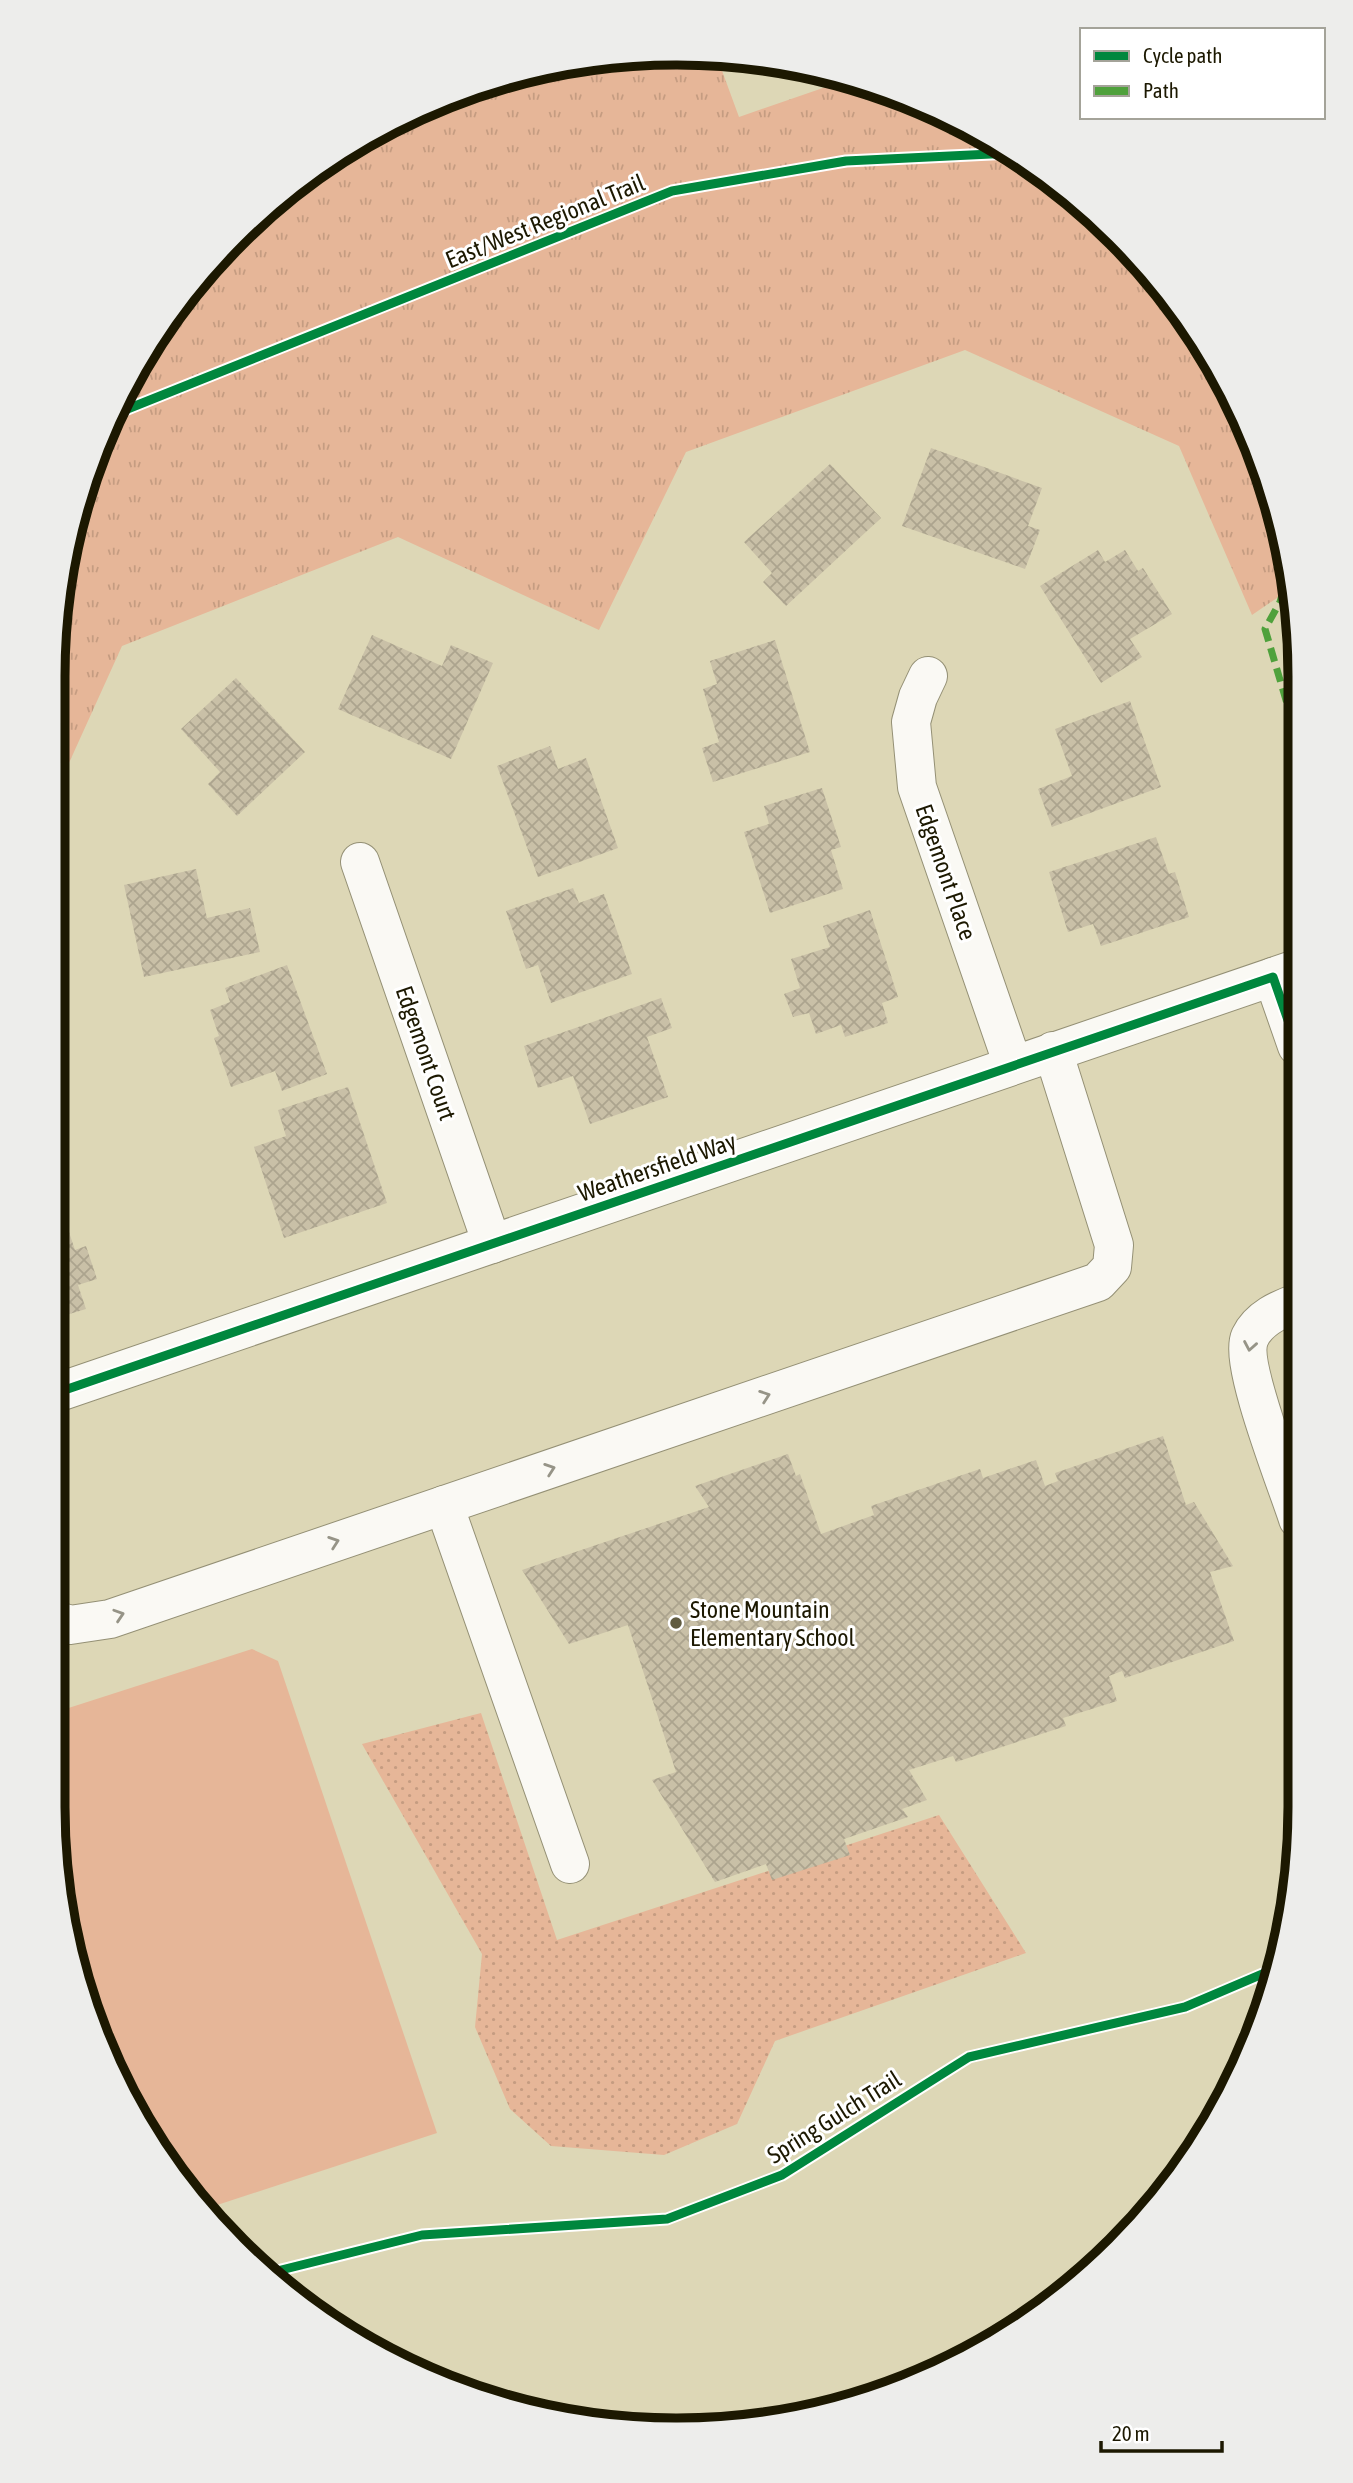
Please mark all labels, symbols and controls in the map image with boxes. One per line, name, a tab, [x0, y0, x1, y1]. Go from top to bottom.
legend	[1080, 28, 1325, 119]
text: Cycle path	[1143, 43, 1222, 67]
text: Path	[1143, 78, 1179, 102]
street label: East/West Regional Trail	[442, 168, 649, 273]
street label: Edgemont Place	[910, 801, 982, 943]
street label: Edgemont Court	[390, 982, 462, 1124]
street label: Weathersfield Way	[574, 1127, 740, 1207]
one-way arrow	[1243, 1340, 1258, 1351]
one-way arrow	[759, 1390, 771, 1404]
one-way arrow	[543, 1463, 555, 1477]
one-way arrow	[328, 1536, 340, 1550]
place label: Stone Mountain Elementary School	[690, 1596, 856, 1651]
one-way arrow	[113, 1609, 125, 1624]
marker: Stone Mountain Elementary School	[668, 1615, 684, 1631]
street label: Spring Gulch Trail	[762, 2065, 906, 2169]
scale bar	[1101, 2410, 1222, 2454]
text: 20 m	[1112, 2421, 1150, 2445]

